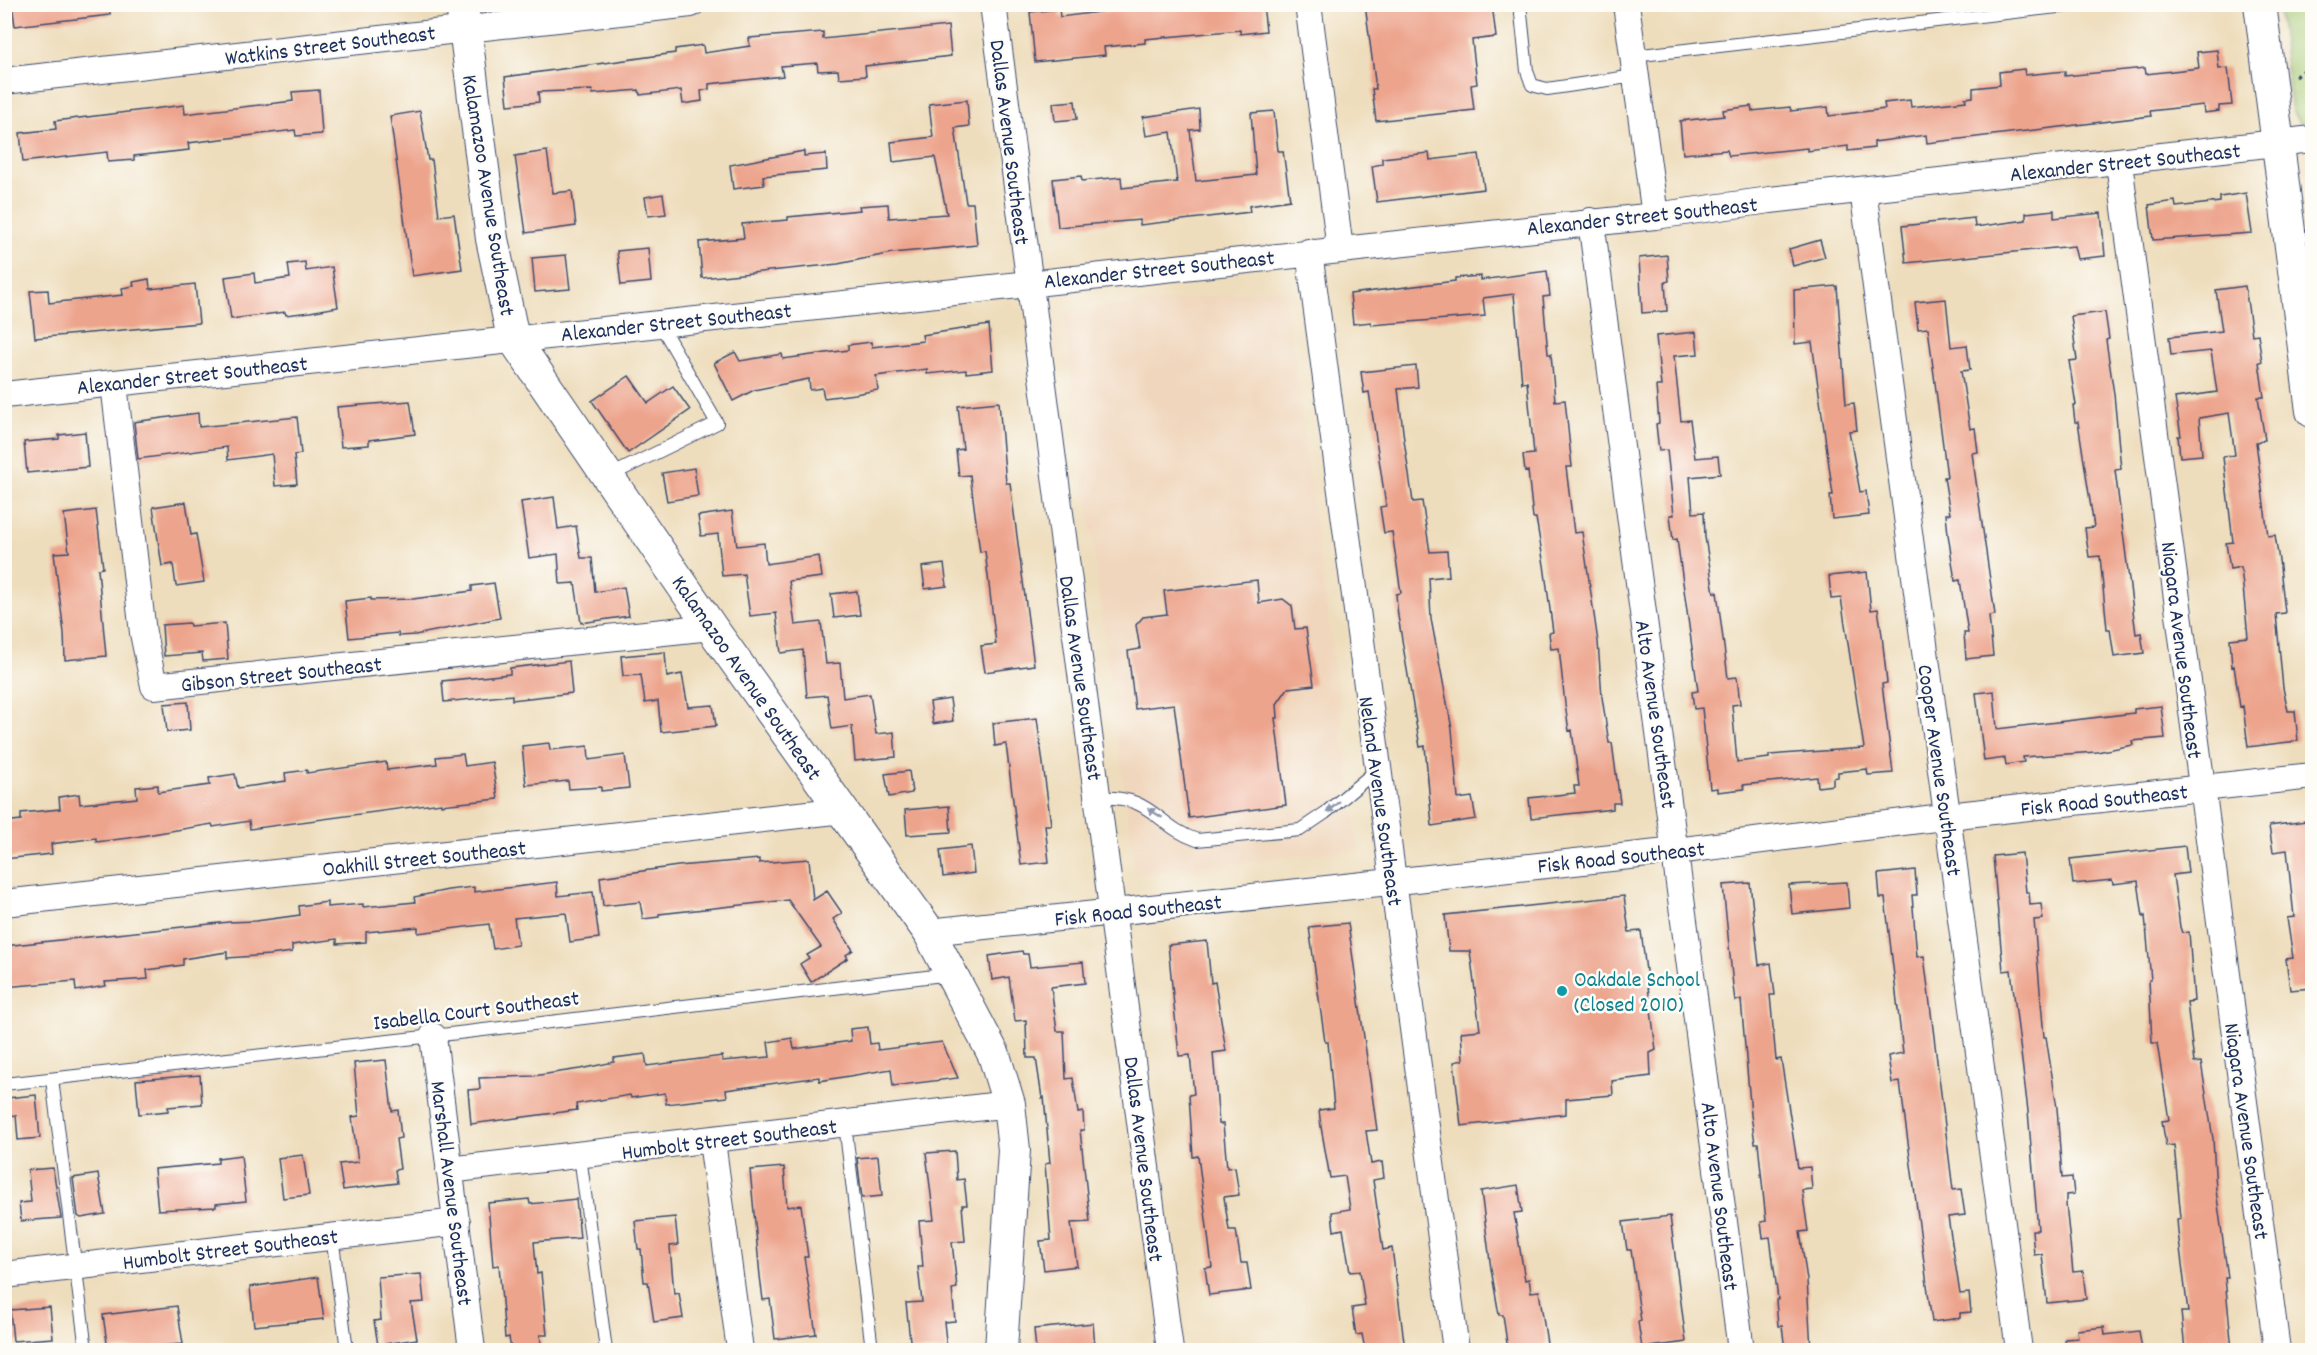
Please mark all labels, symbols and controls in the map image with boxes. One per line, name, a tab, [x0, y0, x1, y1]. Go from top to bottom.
street label: Watkins Street Southeast	[224, 19, 437, 76]
street label: Dallas Avenue Southeast	[980, 38, 1035, 247]
street label: Kalamazoo Avenue Southeast	[452, 73, 521, 319]
street label: Alexander Street Southeast	[2008, 137, 2242, 192]
street label: Alexander Street Southeast	[1525, 191, 1759, 246]
street label: Alexander Street Southeast	[1042, 244, 1276, 299]
street label: Alexander Street Southeast	[559, 297, 793, 352]
street label: Alexander Street Southeast	[75, 350, 309, 405]
street label: Niagara Avenue Southeast	[2151, 540, 2208, 761]
street label: Kalamazoo Avenue Southeast	[662, 570, 828, 788]
street label: Dallas Avenue Southeast	[1049, 574, 1108, 783]
street label: Alto Avenue Southeast	[1625, 618, 1682, 811]
street label: Gibson Street Southeast	[179, 651, 383, 702]
street label: Cooper Avenue Southeast	[1907, 663, 1968, 878]
street label: Neland Avenue Southeast	[1348, 695, 1409, 908]
street label: Fisk Road Southeast	[2019, 778, 2189, 827]
one-way arrow	[1325, 800, 1341, 813]
one-way arrow	[1147, 807, 1163, 818]
street label: Oakhill Street Southeast	[321, 834, 528, 887]
street label: Fisk Road Southeast	[1536, 835, 1706, 884]
street label: Fisk Road Southeast	[1053, 888, 1223, 937]
place label: Oakdale School (Closed 2010)	[1574, 966, 1700, 1022]
street label: Isabella Court Southeast	[372, 984, 581, 1040]
marker: Oakdale School (Closed 2010)	[1555, 984, 1569, 998]
street label: Niagara Avenue Southeast	[2214, 1021, 2275, 1242]
street label: Dallas Avenue Southeast	[1114, 1055, 1169, 1264]
street label: Marshall Avenue Southeast	[420, 1079, 479, 1308]
street label: Alto Avenue Southeast	[1691, 1100, 1744, 1293]
street label: Humbolt Street Southeast	[620, 1113, 839, 1170]
street label: Humbolt Street Southeast	[121, 1223, 340, 1280]

